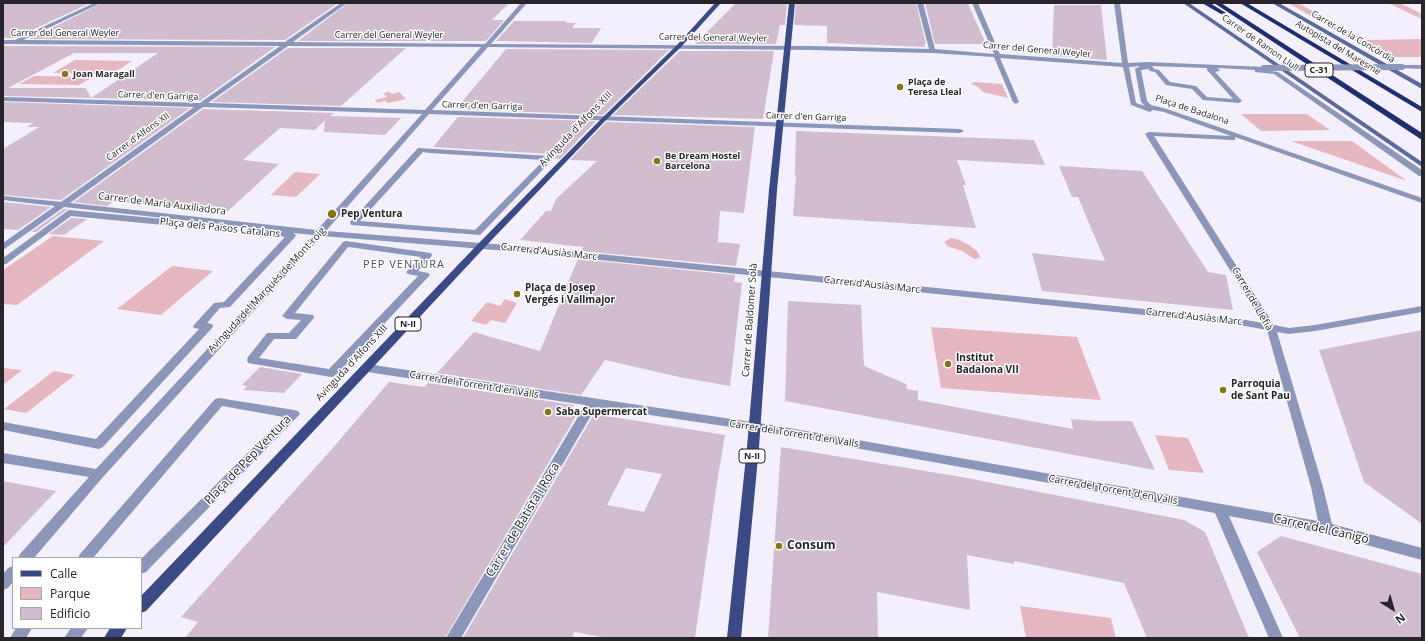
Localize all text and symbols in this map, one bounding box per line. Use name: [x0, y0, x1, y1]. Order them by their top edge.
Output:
street label: Carrer de la Concòrdia: [1309, 9, 1397, 65]
street label: Carrer de Ramon Llull: [1220, 12, 1300, 74]
street label: Autopista del Maresme: [1294, 18, 1382, 78]
street label: Carrer del General Weyler: [11, 28, 119, 38]
street label: Carrer del General Weyler: [335, 30, 443, 40]
street label: Carrer del General Weyler: [659, 32, 767, 44]
street label: Carrer del General Weyler: [982, 40, 1092, 60]
road number: C-31: [1305, 63, 1333, 77]
marker: Joan Maragall: [60, 69, 70, 79]
place label: Joan Maragall: [73, 69, 135, 79]
place label: Plaça de Teresa Lleal: [908, 77, 962, 98]
marker: Plaça de Teresa Lleal: [895, 82, 905, 92]
street label: Carrer d'en Garriga: [118, 89, 198, 103]
street label: Avinguda d'Alfons XIII: [537, 89, 615, 169]
street label: Plaça de Badalona: [1154, 93, 1230, 127]
street label: Carrer d'en Garriga: [442, 99, 522, 113]
street label: Carrer d'Alfons XII: [104, 110, 172, 164]
street label: Carrer d'en Garriga: [766, 110, 846, 124]
place label: Be Dream Hostel Barcelona: [665, 151, 740, 172]
marker: Be Dream Hostel Barcelona: [652, 156, 662, 166]
street label: Carrer de Maria Auxiliadora: [97, 190, 227, 218]
marker: Pep Ventura: [326, 208, 338, 220]
place label: Pep Ventura: [341, 208, 403, 220]
street label: Plaça dels Països Catalans: [159, 216, 281, 240]
street label: Avinguda del Marquès de Mont-roig: [206, 225, 328, 355]
street label: Carrer d'Ausiàs Marc: [500, 241, 598, 263]
district label: PEP VENTURA: [363, 258, 445, 272]
street label: Carrer de Baldomer Solà: [740, 262, 760, 378]
street label: Carrer de Llefià: [1229, 265, 1275, 333]
street label: Carrer d'Ausiàs Marc: [823, 274, 921, 296]
place label: Plaça de Josep Vergés i Vallmajor: [525, 282, 615, 306]
marker: Plaça de Josep Vergés i Vallmajor: [512, 289, 522, 299]
street label: Carrer d'Ausiàs Marc: [1145, 306, 1243, 328]
road number: N-II: [395, 317, 421, 331]
street label: Avinguda d'Alfons XIII: [314, 322, 390, 404]
place label: Institut Badalona VII: [956, 352, 1019, 376]
marker: Institut Badalona VII: [943, 359, 953, 369]
street label: Carrer del Torrent d'en Valls: [408, 369, 540, 401]
place label: Parroquia de Sant Pau: [1231, 378, 1290, 402]
marker: Parroquia de Sant Pau: [1218, 385, 1228, 395]
place label: Saba Supermercat: [556, 406, 647, 418]
marker: Saba Supermercat: [543, 407, 553, 417]
street label: Plaça de Pep Ventura: [202, 412, 294, 508]
street label: Carrer del Torrent d'en Valls: [728, 418, 860, 450]
road number: N-II: [739, 449, 765, 463]
street label: Carrer de Batista i Roca: [483, 460, 563, 580]
street label: Carrer del Torrent d'en Valls: [1048, 473, 1178, 507]
street label: Carrer del Canigó: [1272, 511, 1370, 547]
place label: Consum: [787, 539, 836, 553]
marker: Consum: [774, 541, 784, 551]
legend: [12, 557, 142, 629]
text: Calle: [50, 565, 77, 582]
text: Parque: [50, 585, 90, 602]
north arrow: [1373, 589, 1413, 629]
text: Edificio: [50, 605, 90, 622]
text: N: [1392, 610, 1409, 628]

